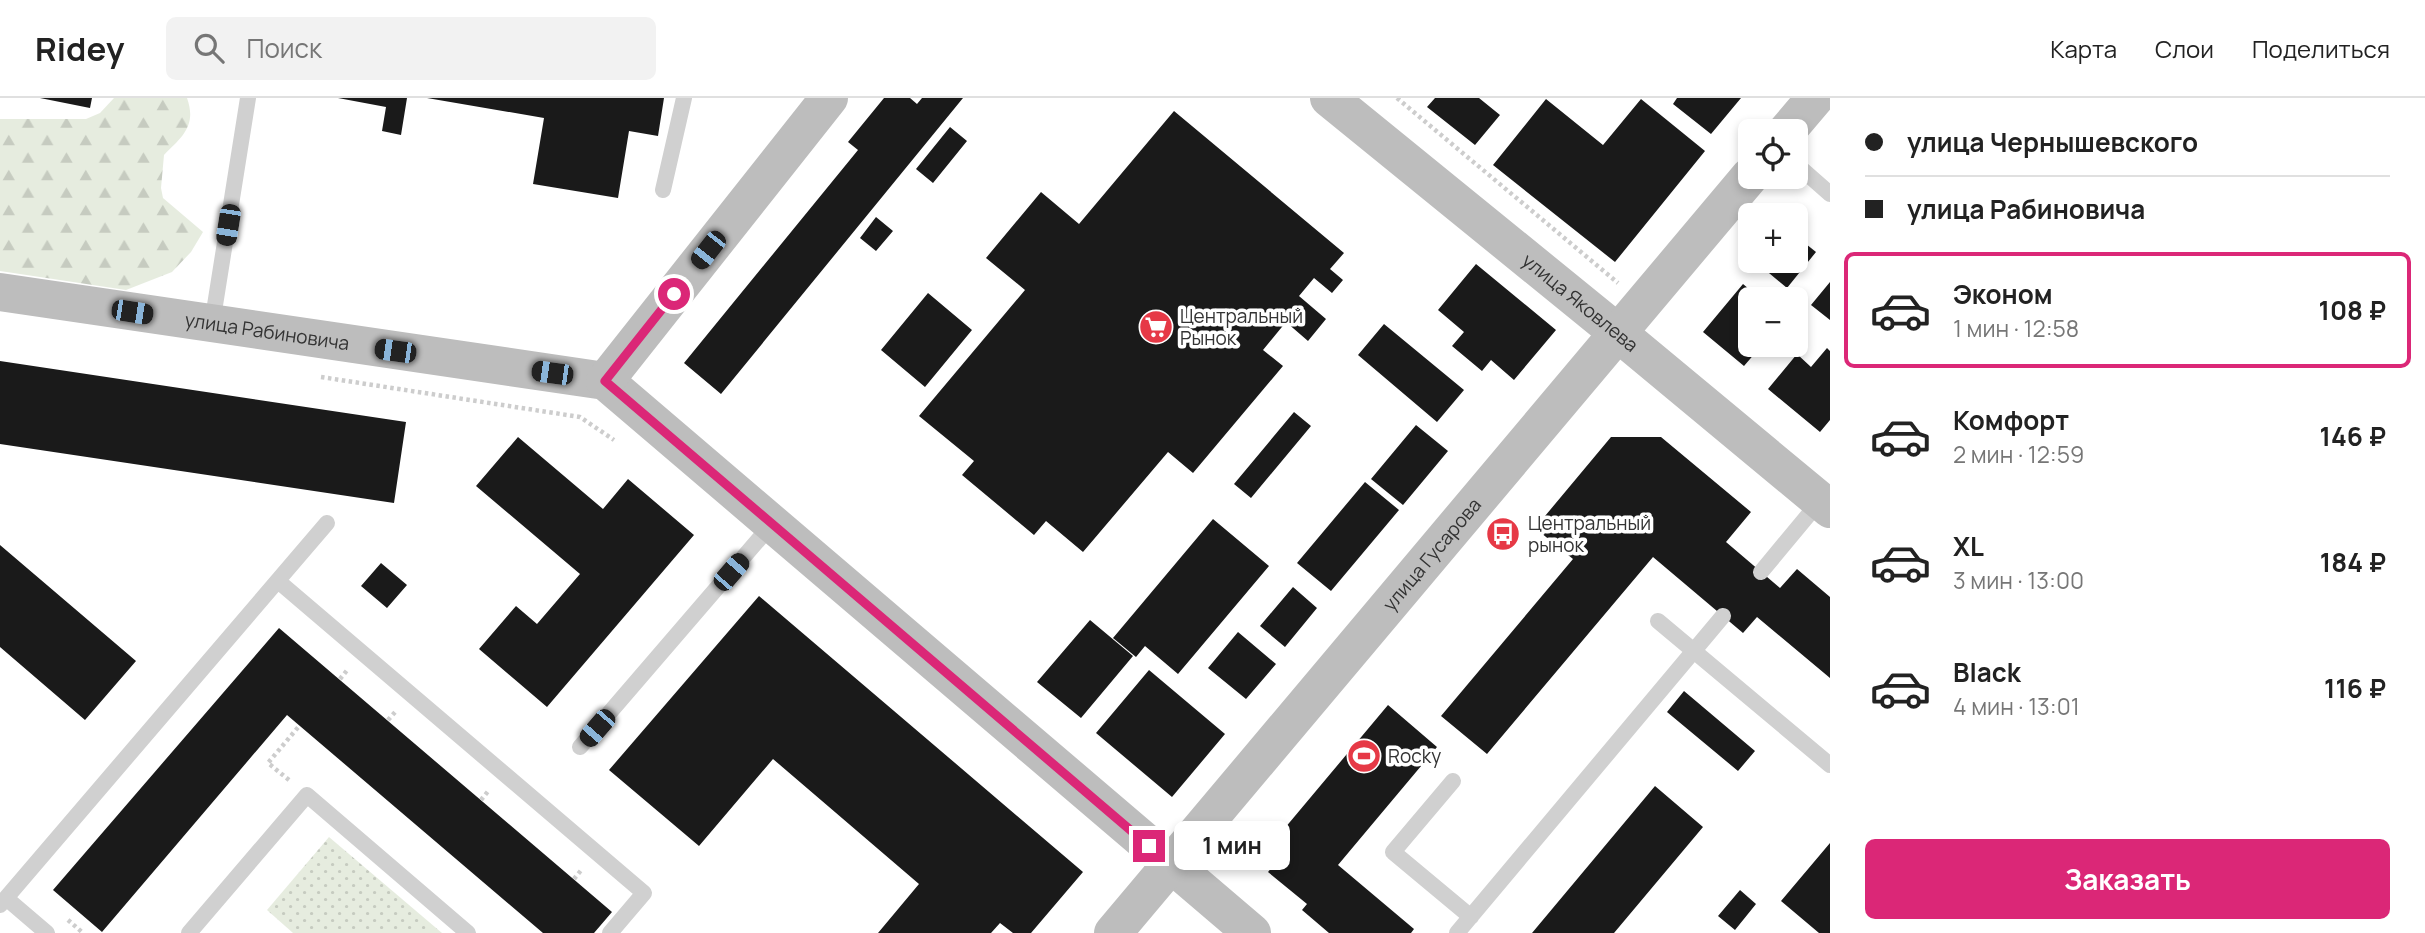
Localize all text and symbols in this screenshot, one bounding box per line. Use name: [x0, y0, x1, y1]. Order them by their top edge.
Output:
search box: [166, 17, 656, 80]
text: Ridey: [35, 26, 124, 71]
icon: search: [190, 29, 228, 67]
text: Поиск: [246, 30, 322, 66]
text: Карта: [2050, 32, 2117, 65]
text: Слои: [2155, 32, 2214, 65]
text: Поделиться: [2252, 32, 2390, 65]
map controls: [1738, 119, 1808, 357]
button: locate: [1738, 119, 1808, 189]
text: улица Чернышевского: [1907, 124, 2198, 160]
text: улица Рабиновича: [1907, 191, 2145, 227]
car: [215, 203, 242, 247]
button: +: [1738, 203, 1808, 273]
car: [687, 227, 730, 273]
street label: улица Яковлева: [1517, 247, 1644, 358]
text: Эконом: [1953, 276, 2053, 312]
route start: [658, 278, 690, 310]
icon: car: [1869, 279, 1932, 342]
button: −: [1738, 287, 1808, 357]
text: 108 ₽: [2319, 292, 2386, 328]
car: [110, 298, 155, 326]
place label: Центральный Рынок: [1180, 303, 1303, 351]
street label: улица Рабиновича: [183, 306, 351, 356]
supermarket icon: Центральный Рынок: [1137, 308, 1175, 346]
text: 1 мин · 12:58: [1953, 312, 2079, 344]
car: [373, 338, 418, 364]
car: [530, 360, 575, 386]
text: Комфорт: [1953, 402, 2069, 438]
icon: car: [1869, 405, 1932, 468]
text: 146 ₽: [2320, 418, 2386, 454]
text: 2 мин · 12:59: [1953, 438, 2084, 470]
street label: улица Гусарова: [1377, 492, 1487, 616]
place label: Центральный рынок: [1528, 510, 1651, 558]
bus stop icon: Центральный рынок: [1484, 515, 1522, 553]
text: XL: [1953, 528, 1984, 564]
icon: car: [1869, 531, 1932, 594]
text: 184 ₽: [2320, 544, 2386, 580]
car: [710, 549, 753, 595]
text: 3 мин · 13:00: [1953, 564, 2084, 596]
text: Black: [1953, 654, 2021, 690]
icon: car: [1869, 657, 1932, 720]
text: 116 ₽: [2324, 670, 2386, 706]
text: 4 мин · 13:01: [1953, 690, 2080, 722]
car: [576, 705, 619, 751]
sports icon: Rocky: [1345, 737, 1383, 775]
place label: Rocky: [1388, 743, 1441, 769]
callout: 1 мин: [1174, 822, 1289, 870]
text: 1 мин: [1202, 829, 1262, 861]
route end: [1133, 830, 1165, 862]
button: Заказать: [1865, 839, 2390, 919]

